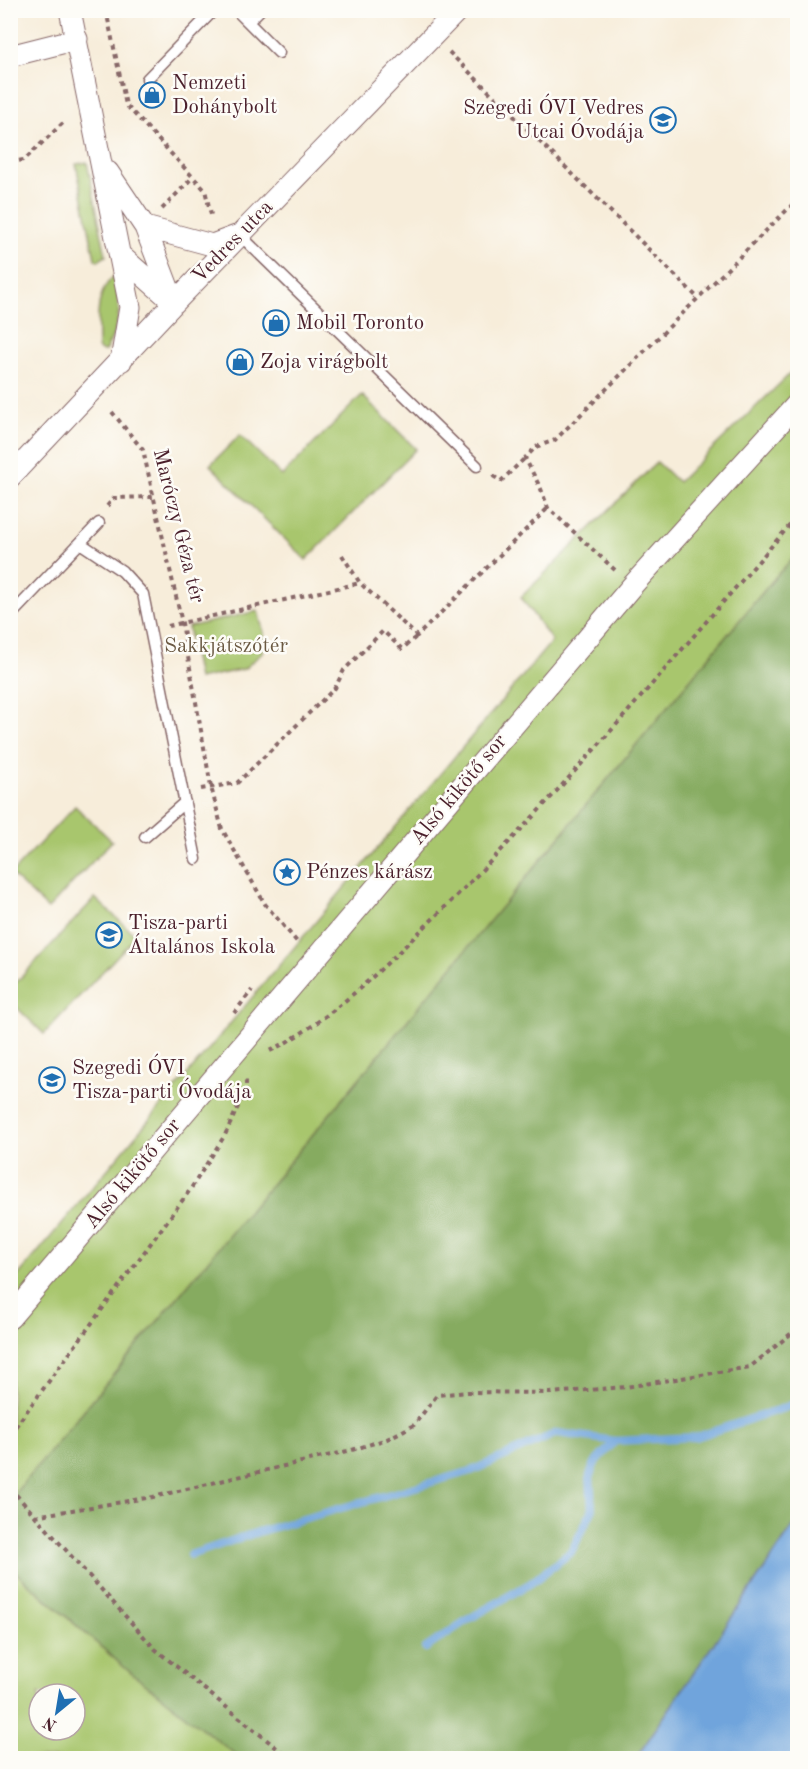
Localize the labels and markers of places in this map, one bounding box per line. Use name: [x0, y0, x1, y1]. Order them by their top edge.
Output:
place label: Nemzeti Dohánybolt: [172, 73, 277, 118]
shop icon: Nemzeti Dohánybolt: [137, 80, 167, 110]
place label: Szegedi ÓVI Vedres Utcai Óvodája: [463, 93, 644, 143]
school or university icon: Szegedi ÓVI Vedres Utcai Óvodája: [648, 105, 678, 135]
shop icon: Mobil Toronto: [261, 308, 291, 338]
place label: Mobil Toronto: [296, 313, 424, 334]
shop icon: Zoja virágbolt: [225, 347, 255, 377]
place label: Zoja virágbolt: [260, 352, 388, 373]
place icon: Pénzes kárász: [272, 857, 302, 887]
place label: Pénzes kárász: [306, 862, 433, 883]
place label: Tisza-parti Általános Iskola: [128, 913, 275, 958]
school or university icon: Tisza-parti Általános Iskola: [94, 920, 124, 950]
place label: Szegedi ÓVI Tisza-parti Óvodája: [72, 1053, 252, 1103]
school or university icon: Szegedi ÓVI Tisza-parti Óvodája: [37, 1065, 67, 1095]

